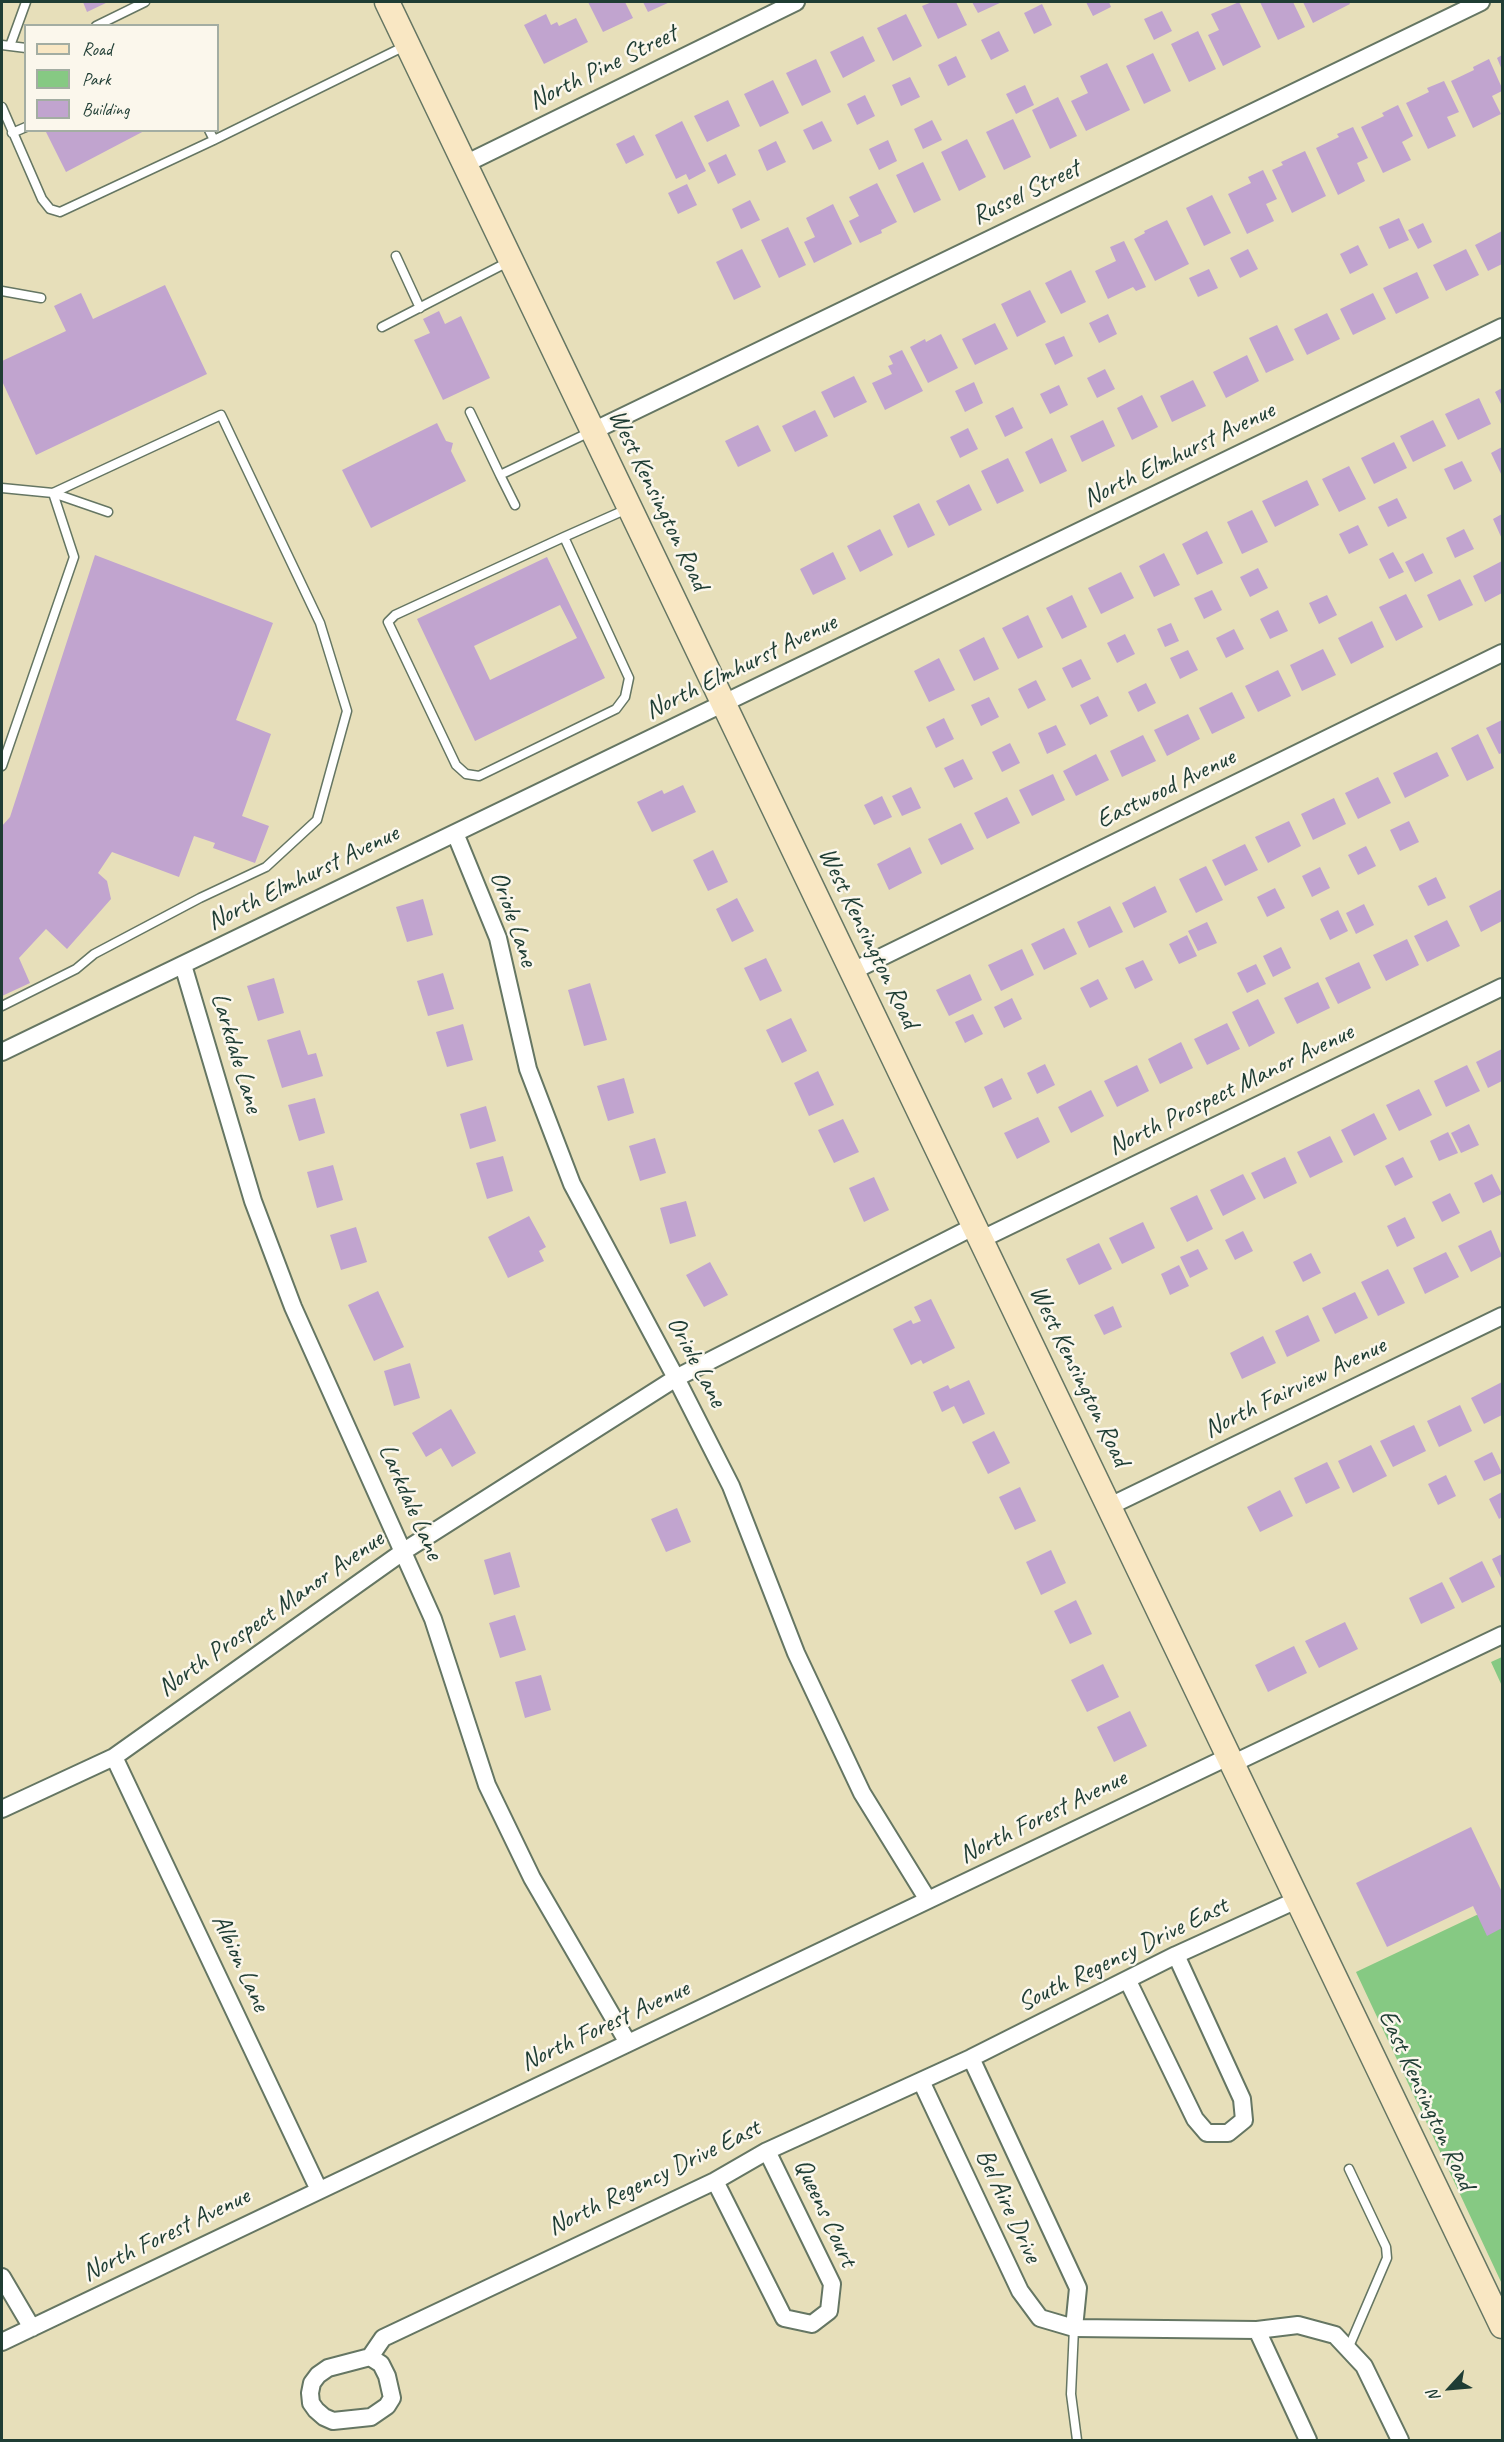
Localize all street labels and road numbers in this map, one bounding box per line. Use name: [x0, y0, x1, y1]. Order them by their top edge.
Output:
street label: North Pine Street: [524, 19, 682, 117]
street label: Russel Street: [967, 153, 1085, 233]
street label: North Elmhurst Avenue: [1078, 395, 1280, 515]
street label: West Kensington Road: [601, 405, 715, 595]
street label: North Elmhurst Avenue: [640, 607, 842, 727]
street label: Eastwood Avenue: [1091, 742, 1241, 836]
street label: North Elmhurst Avenue: [202, 818, 404, 938]
street label: West Kensington Road: [811, 843, 925, 1033]
street label: Oriole Lane: [482, 868, 544, 970]
street label: Larkdale Lane: [203, 989, 269, 1117]
street label: North Prospect Manor Avenue: [1103, 1017, 1359, 1163]
street label: West Kensington Road: [1022, 1281, 1136, 1471]
street label: Oriole Lane: [659, 1311, 733, 1413]
street label: North Fairview Avenue: [1199, 1330, 1391, 1446]
street label: Larkdale Lane: [371, 1439, 449, 1565]
street label: North Prospect Manor Avenue: [152, 1524, 390, 1704]
street label: North Forest Avenue: [954, 1763, 1132, 1871]
street label: South Regency Drive East: [1013, 1891, 1233, 2019]
street label: Albion Lane: [204, 1910, 276, 2016]
street label: North Forest Avenue: [516, 1973, 694, 2079]
street label: East Kensington Road: [1371, 2005, 1481, 2195]
street label: North Regency Drive East: [543, 2113, 765, 2243]
street label: Bel Aire Drive: [968, 2144, 1048, 2268]
street label: Queens Court: [786, 2154, 864, 2272]
street label: North Forest Avenue: [77, 2181, 255, 2289]

